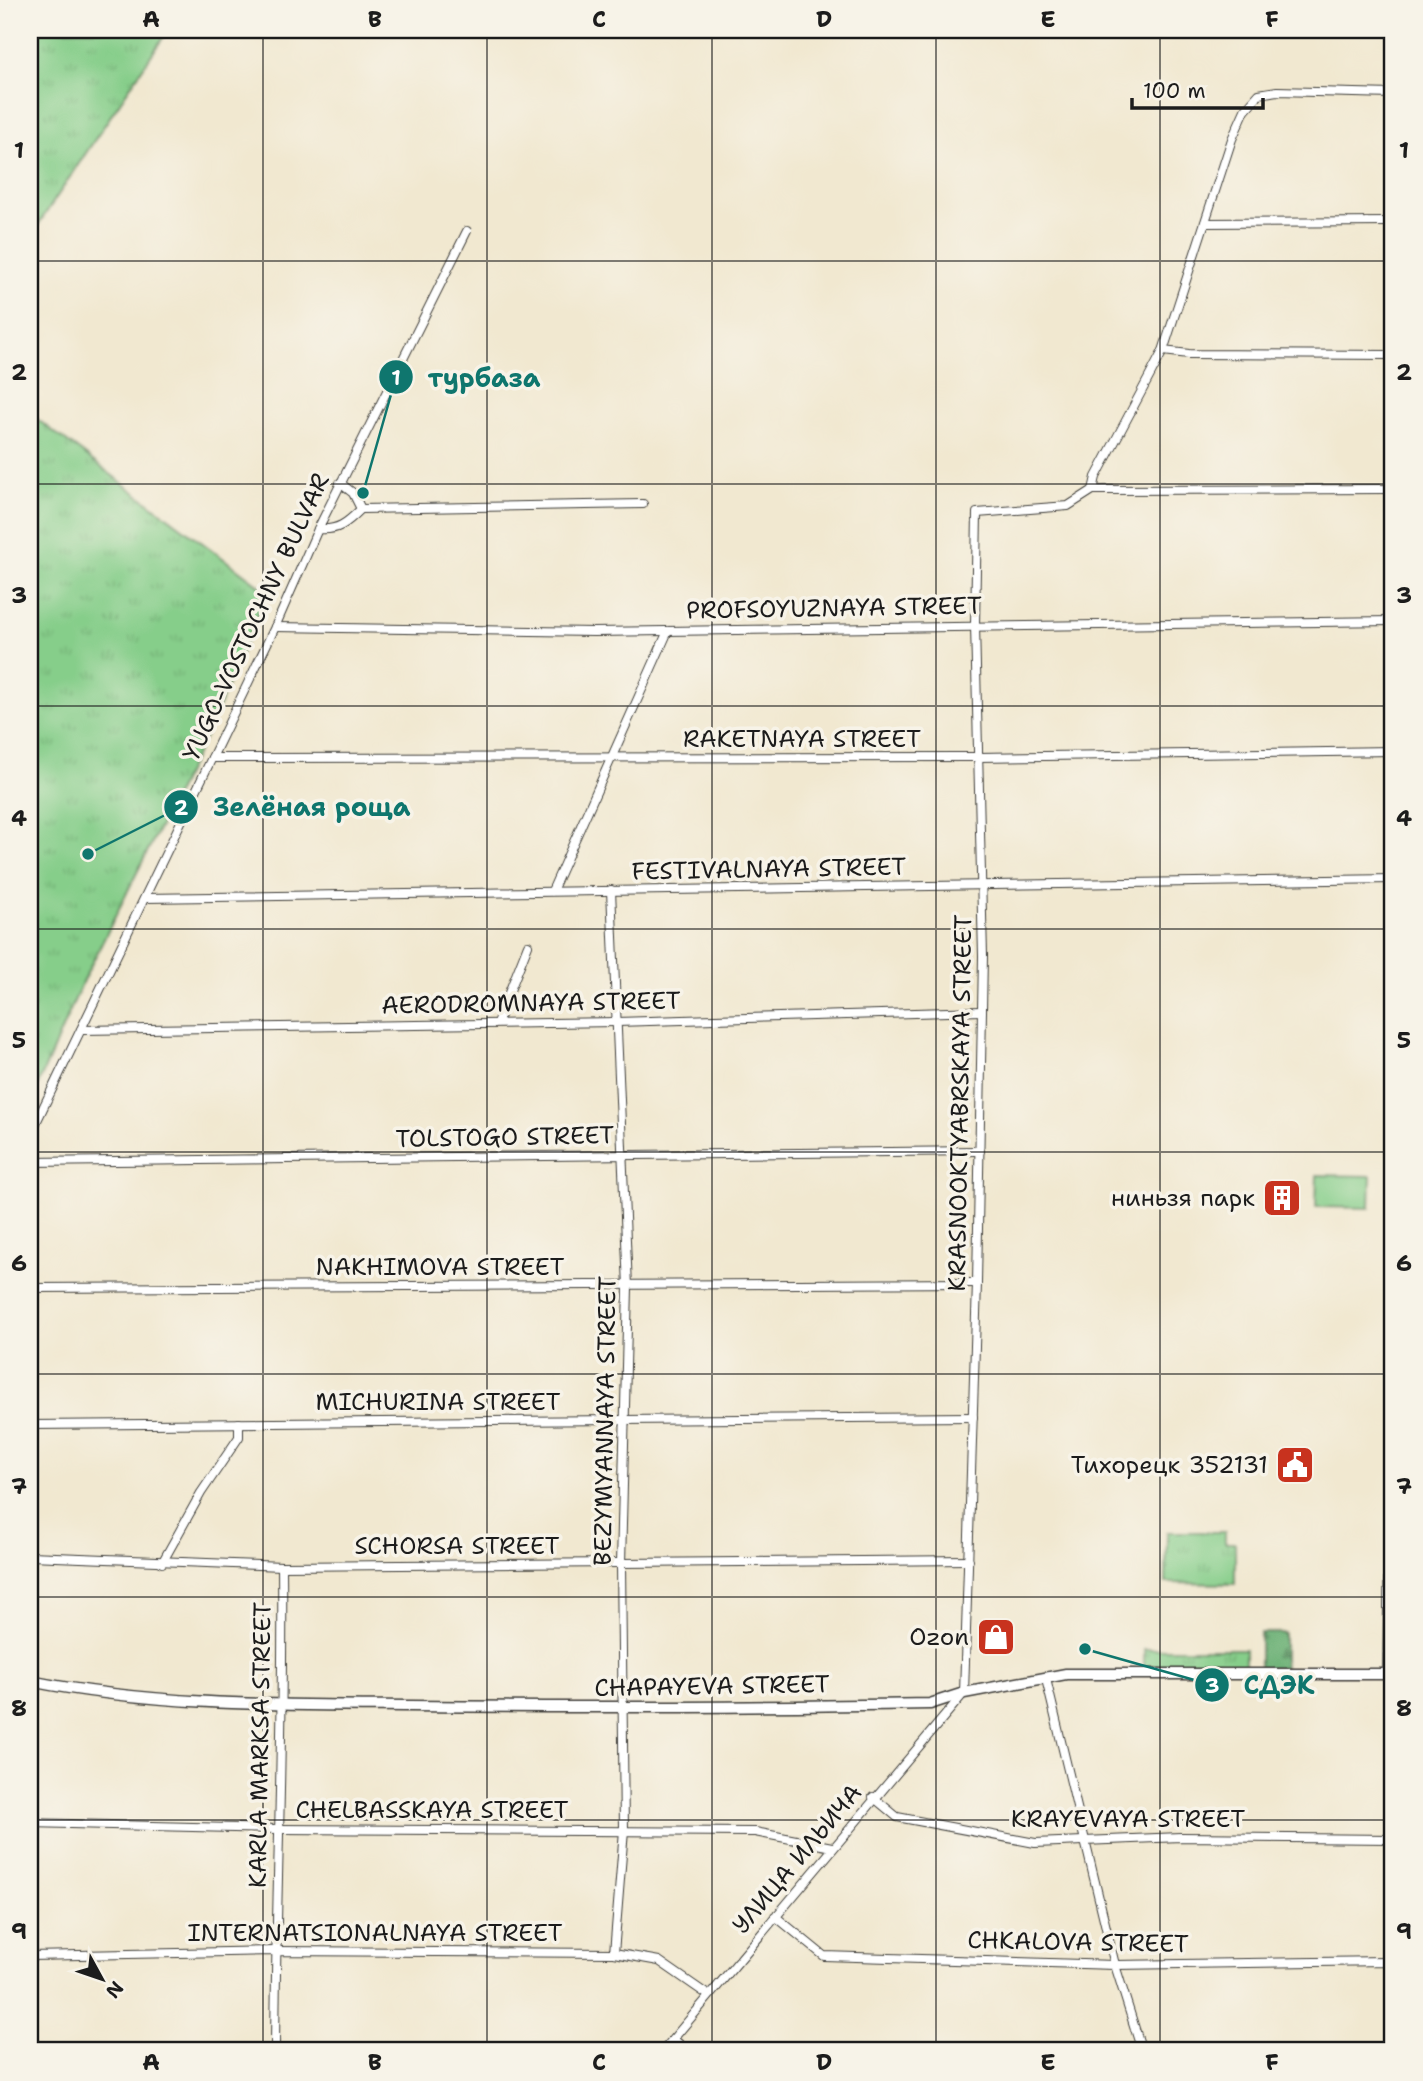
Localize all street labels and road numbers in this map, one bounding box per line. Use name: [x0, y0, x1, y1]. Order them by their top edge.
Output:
street label: YUGO-VOSTOCHNY BULVAR: [175, 468, 337, 766]
street label: PROFSOYUZNAYA STREET: [686, 589, 982, 627]
street label: RAKETNAYA STREET: [683, 723, 921, 755]
street label: FESTIVALNAYA STREET: [631, 851, 907, 887]
street label: KRASNOOKTYABRSKAYA STREET: [941, 914, 979, 1292]
street label: AERODROMNAYA STREET: [381, 984, 681, 1022]
street label: TOLSTOGO STREET: [395, 1119, 615, 1155]
street label: NAKHIMOVA STREET: [316, 1251, 565, 1283]
street label: BEZYMYANNAYA STREET: [586, 1276, 624, 1566]
street label: MICHURINA STREET: [315, 1386, 561, 1418]
street label: SCHORSA STREET: [354, 1530, 560, 1562]
street label: KARLA MARKSA STREET: [242, 1601, 278, 1888]
street label: CHAPAYEVA STREET: [594, 1668, 830, 1704]
street label: УЛИЦА ИЛЬИЧА: [725, 1778, 869, 1940]
street label: CHELBASSKAYA STREET: [295, 1794, 569, 1826]
street label: KRAYEVAYA STREET: [1011, 1803, 1245, 1835]
street label: INTERNATSIONALNAYA STREET: [187, 1917, 563, 1949]
street label: CHKALOVA STREET: [967, 1924, 1189, 1960]

